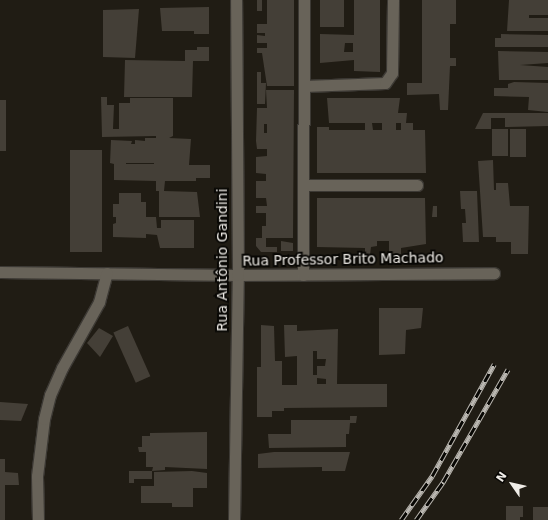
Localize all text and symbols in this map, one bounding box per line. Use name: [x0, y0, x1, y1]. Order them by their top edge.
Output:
street label: Rua Antônio Gandini: [214, 188, 230, 332]
street label: Rua Professor Brito Machado: [242, 249, 444, 269]
north arrow: [492, 464, 532, 504]
text: N: [494, 470, 510, 484]

